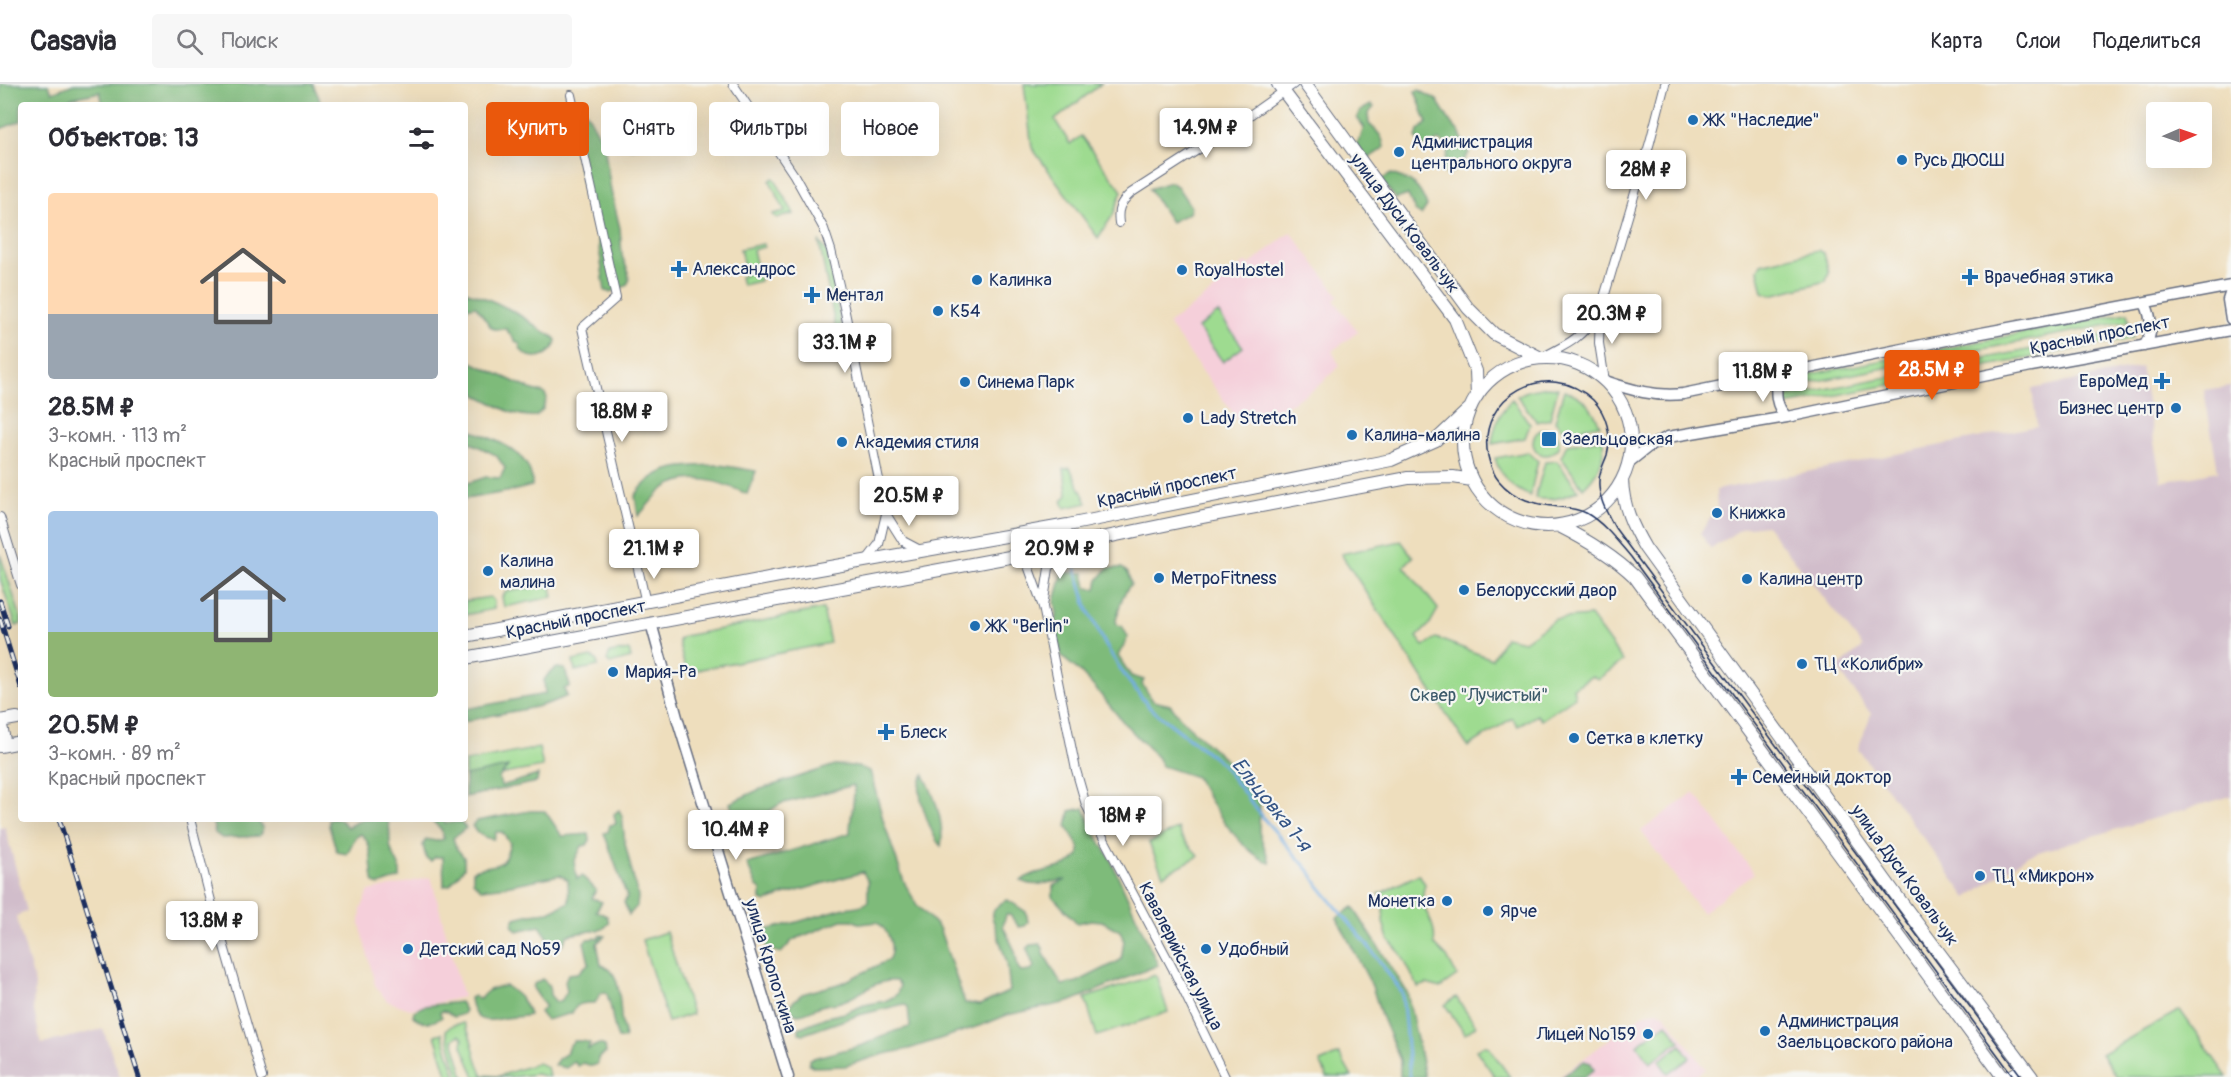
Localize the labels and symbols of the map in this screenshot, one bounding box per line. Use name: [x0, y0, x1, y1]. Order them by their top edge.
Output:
north arrow: [2146, 102, 2212, 168]
pin: 14.9M ₽: [1151, 108, 1261, 159]
place label: ЖК "Наследие": [1702, 109, 1820, 132]
marker: ЖК "Наследие": [1686, 113, 1700, 127]
place label: Администрация центрального округа: [1411, 131, 1572, 175]
marker: Администрация центрального округа: [1392, 145, 1406, 159]
street label: улица Дуси Ковальчук: [1344, 148, 1465, 298]
place label: Русь ДЮСШ: [1914, 149, 2004, 172]
pin: 28M ₽: [1604, 150, 1688, 201]
marker: Русь ДЮСШ: [1895, 153, 1909, 167]
place label: Александрос: [692, 258, 796, 281]
place label: RoyalHostel: [1194, 259, 1284, 282]
marker: Александрос: [670, 260, 688, 278]
marker: RoyalHostel: [1175, 263, 1189, 277]
place label: Врачебная этика: [1984, 266, 2113, 289]
marker: Врачебная этика: [1961, 268, 1979, 286]
place label: Калинка: [989, 269, 1052, 292]
marker: Калинка: [970, 273, 984, 287]
place label: Ментал: [826, 284, 884, 307]
marker: Ментал: [803, 286, 821, 304]
pin: 20.3M ₽: [1557, 294, 1667, 345]
place label: К54: [950, 300, 981, 323]
marker: К54: [931, 304, 945, 318]
street label: Красный проспект: [2028, 311, 2172, 360]
pin: 33.1M ₽: [790, 323, 900, 374]
pin: 28.5M ₽: [1877, 350, 1987, 401]
pin: 11.8M ₽: [1708, 352, 1818, 403]
place label: ЕвроМед: [2079, 370, 2148, 393]
place label: Синема Парк: [977, 371, 1075, 394]
marker: ЕвроМед: [2153, 372, 2171, 390]
marker: Синема Парк: [958, 375, 972, 389]
pin: 18.8M ₽: [567, 392, 677, 443]
place label: Бизнес центр: [2059, 397, 2164, 420]
marker: Бизнес центр: [2169, 401, 2183, 415]
place label: Lady Stretch: [1200, 407, 1296, 430]
marker: Lady Stretch: [1181, 411, 1195, 425]
place label: Калина-малина: [1364, 424, 1480, 447]
marker: Калина-малина: [1345, 428, 1359, 442]
place label: Заельцовская: [1562, 428, 1673, 451]
marker: Заельцовская: [1540, 430, 1558, 448]
place label: Академия стиля: [854, 431, 979, 454]
marker: Академия стиля: [835, 435, 849, 449]
street label: Красный проспект: [1095, 461, 1239, 514]
pin: 20.5M ₽: [854, 476, 964, 527]
place label: Книжка: [1729, 502, 1786, 525]
marker: Книжка: [1710, 506, 1724, 520]
pin: 21.1M ₽: [599, 529, 709, 580]
pin: 20.9M ₽: [1005, 529, 1115, 580]
place label: Калина малина: [500, 550, 555, 594]
marker: Калина малина: [481, 564, 495, 578]
place label: МетроFitness: [1171, 567, 1276, 590]
place label: Калина центр: [1759, 568, 1863, 591]
marker: МетроFitness: [1152, 571, 1166, 585]
marker: Калина центр: [1740, 572, 1754, 586]
place label: Белорусский двор: [1476, 579, 1617, 602]
marker: Белорусский двор: [1457, 583, 1471, 597]
street label: Красный проспект: [504, 595, 648, 644]
place label: ЖК "Berlin": [984, 615, 1070, 638]
marker: ЖК "Berlin": [968, 619, 982, 633]
place label: ТЦ «Колибри»: [1814, 653, 1923, 676]
marker: ТЦ «Колибри»: [1795, 657, 1809, 671]
place label: Мария-Ра: [625, 661, 696, 684]
marker: Мария-Ра: [606, 665, 620, 679]
park label: Сквер "Лучистый": [1410, 684, 1548, 707]
place label: Блеск: [900, 721, 948, 744]
marker: Блеск: [877, 723, 895, 741]
place label: Сетка в клетку: [1586, 727, 1703, 750]
marker: Сетка в клетку: [1567, 731, 1581, 745]
water label: Ельцовка 1-я: [1226, 753, 1318, 858]
place label: Семейный доктор: [1752, 766, 1891, 789]
marker: Семейный доктор: [1730, 768, 1748, 786]
pin: 18M ₽: [1081, 796, 1165, 847]
street label: улица Дуси Ковальчук: [1845, 799, 1964, 951]
pin: 10.4M ₽: [681, 810, 791, 861]
place label: ТЦ «Микрон»: [1992, 865, 2094, 888]
marker: ТЦ «Микрон»: [1973, 869, 1987, 883]
street label: Кавалерийская улица: [1133, 878, 1228, 1034]
place label: Монетка: [1368, 890, 1435, 913]
marker: Монетка: [1440, 894, 1454, 908]
street label: улица Кропоткина: [739, 895, 802, 1036]
place label: Ярче: [1500, 900, 1537, 923]
pin: 13.8M ₽: [157, 901, 267, 952]
marker: Ярче: [1481, 904, 1495, 918]
place label: Детский сад №59: [419, 938, 561, 961]
place label: Удобный: [1218, 938, 1289, 961]
marker: Детский сад №59: [401, 942, 415, 956]
marker: Удобный: [1199, 942, 1213, 956]
place label: Администрация Заельцовского района: [1777, 1010, 1953, 1054]
place label: Лицей №159: [1536, 1023, 1636, 1046]
marker: Администрация Заельцовского района: [1758, 1024, 1772, 1038]
marker: Лицей №159: [1641, 1027, 1655, 1041]

